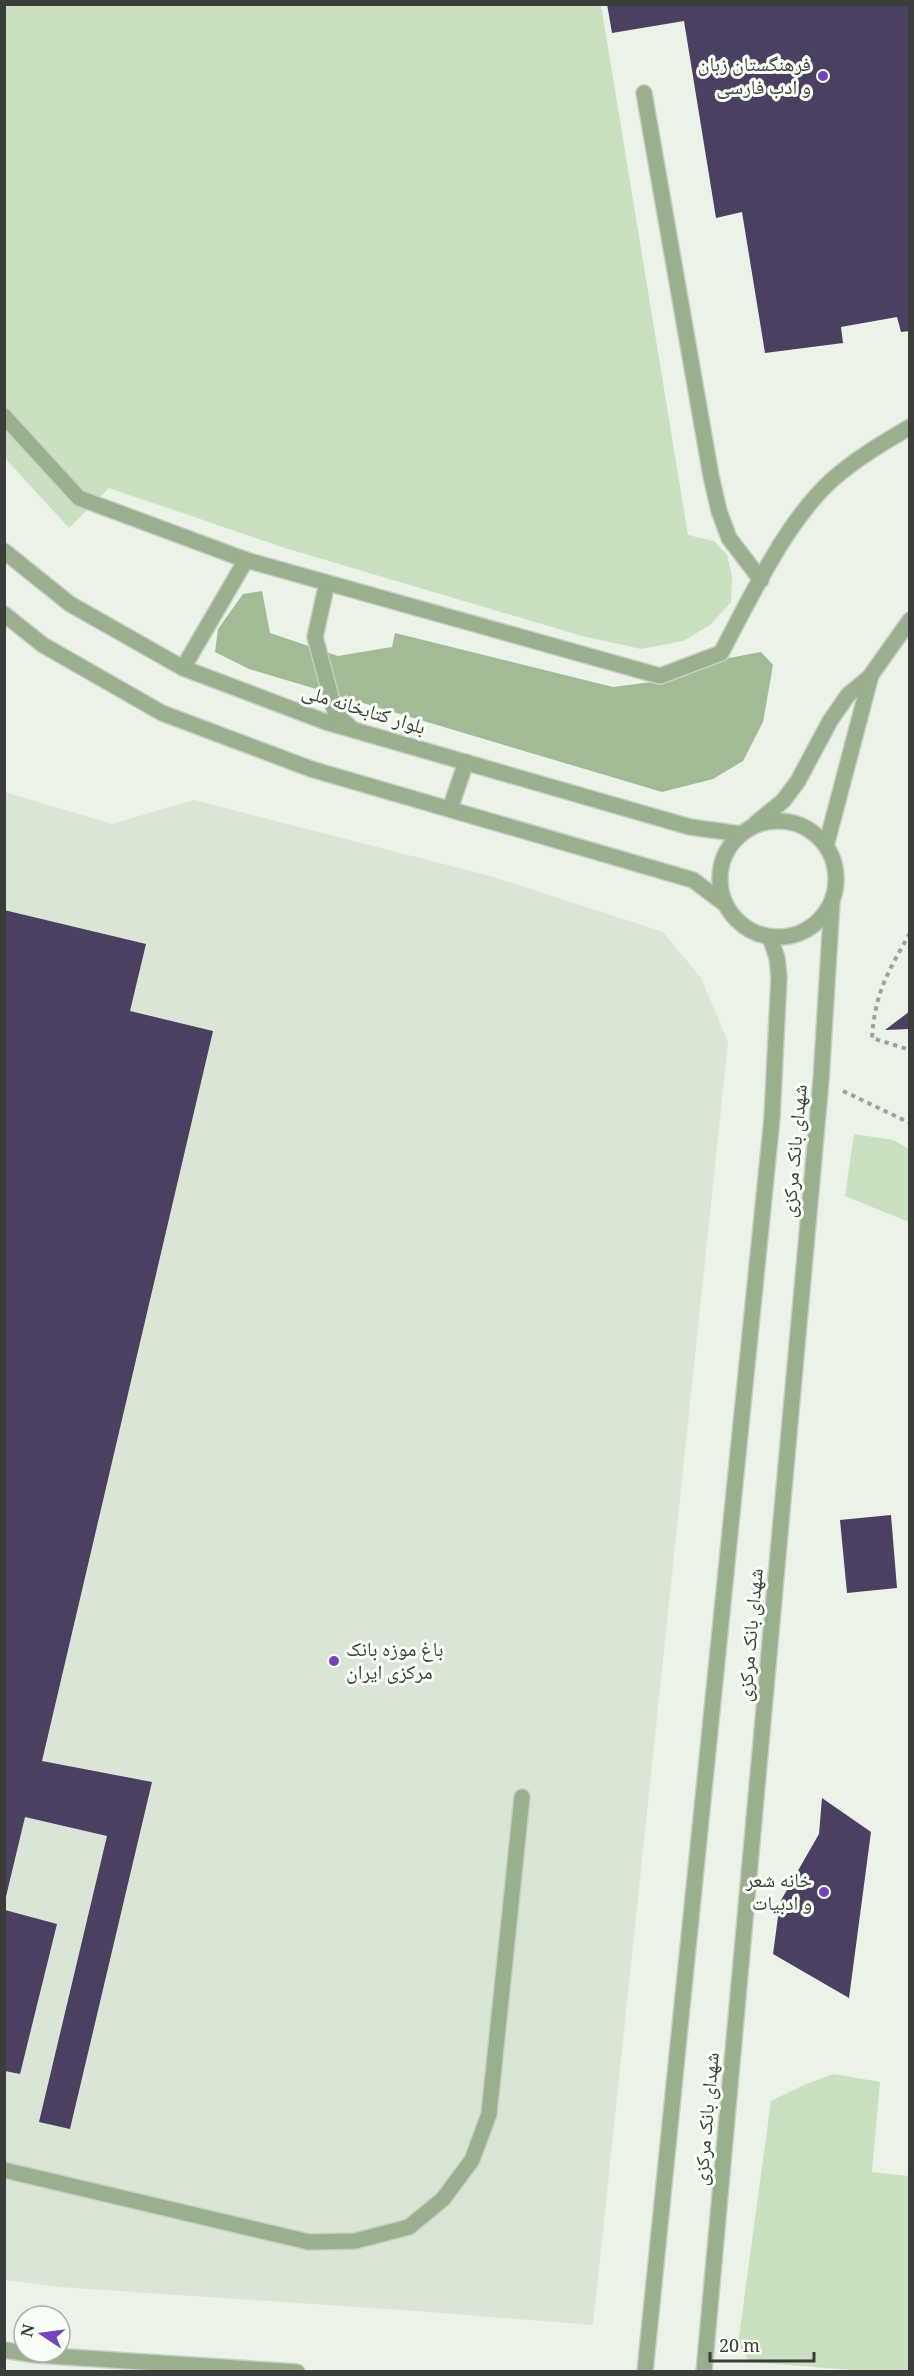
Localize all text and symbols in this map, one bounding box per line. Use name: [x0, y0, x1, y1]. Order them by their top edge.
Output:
place label: فرهنگستان زبان و ادب فارسی: [698, 50, 811, 107]
marker: فرهنگستان زبان و ادب فارسی: [816, 69, 830, 83]
street label: بلوار کتابخانه ملی: [297, 677, 429, 747]
street label: شهدای بانک مرکزی: [774, 1083, 820, 1219]
street label: شهدای بانک مرکزی: [730, 1567, 776, 1703]
place label: باغ موزه بانک مرکزی ایران: [346, 1635, 443, 1692]
marker: باغ موزه بانک مرکزی ایران: [327, 1654, 341, 1668]
place label: خانه شعر و ادبیات: [745, 1866, 812, 1923]
marker: خانه شعر و ادبیات: [817, 1885, 831, 1899]
street label: شهدای بانک مرکزی: [686, 2051, 732, 2187]
north arrow: [12, 2304, 72, 2364]
text: N: [15, 2322, 44, 2340]
scale bar: [710, 2325, 814, 2363]
text: 20 m: [719, 2333, 760, 2363]

